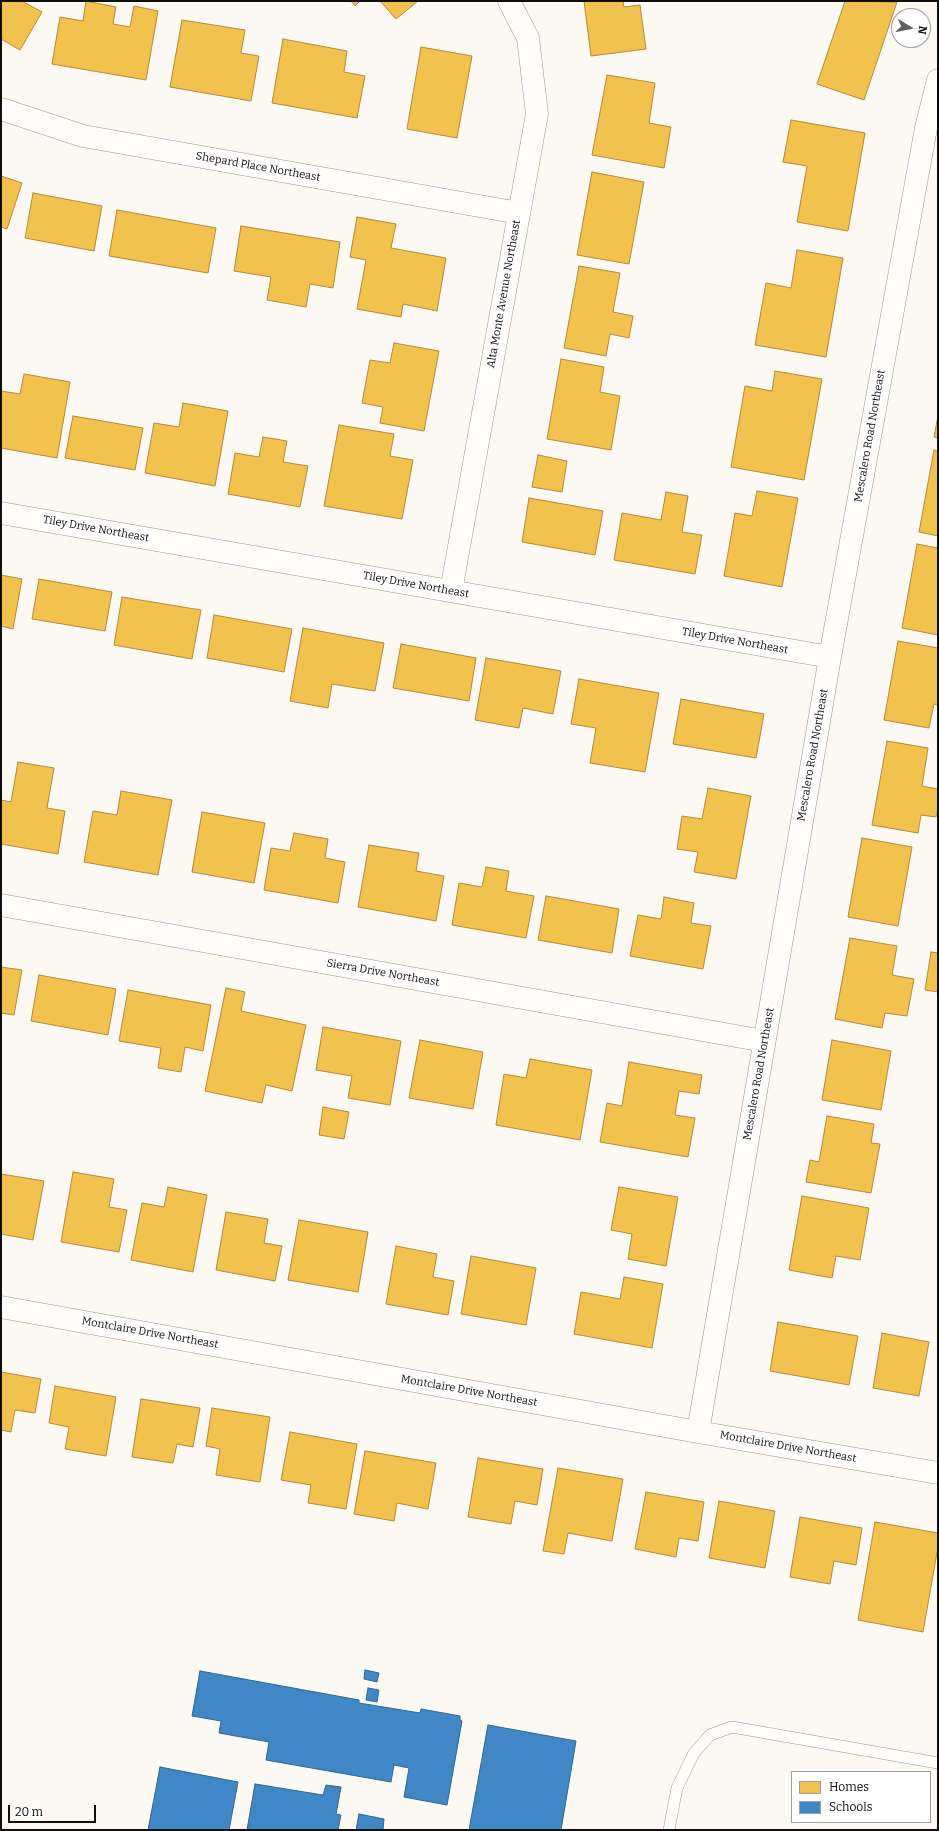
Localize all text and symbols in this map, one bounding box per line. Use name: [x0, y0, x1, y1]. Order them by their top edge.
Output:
north arrow: [891, 8, 931, 48]
text: N: [915, 25, 929, 35]
street label: Shepard Place Northeast: [195, 150, 321, 184]
street label: Alta Monte Avenue Northeast: [484, 219, 524, 369]
street label: Mescalero Road Northeast: [852, 369, 888, 503]
street label: Tiley Drive Northeast: [42, 513, 150, 545]
street label: Tiley Drive Northeast: [362, 569, 470, 601]
street label: Tiley Drive Northeast: [681, 625, 789, 657]
street label: Mescalero Road Northeast: [795, 688, 831, 822]
street label: Sierra Drive Northeast: [326, 957, 440, 989]
street label: Mescalero Road Northeast: [741, 1007, 777, 1141]
street label: Montclaire Drive Northeast: [81, 1314, 219, 1352]
street label: Montclaire Drive Northeast: [400, 1372, 538, 1410]
street label: Montclaire Drive Northeast: [719, 1428, 857, 1466]
legend: [791, 1771, 931, 1823]
text: Homes: [829, 1780, 869, 1794]
scale bar: [10, 1797, 98, 1823]
text: Schools: [829, 1800, 872, 1814]
text: 20 m: [15, 1805, 43, 1819]

